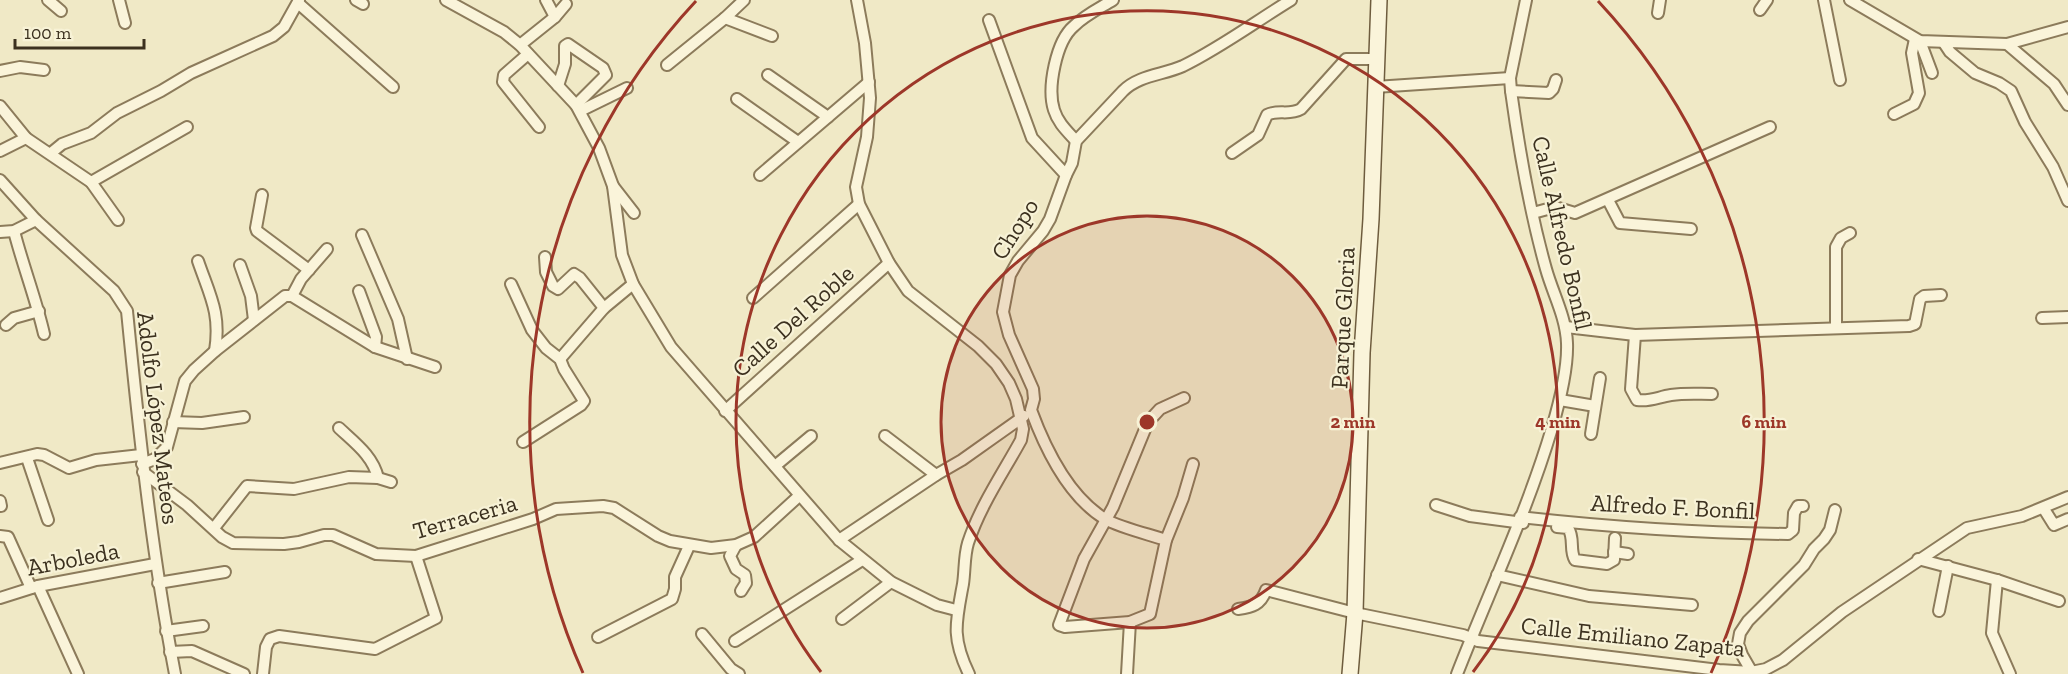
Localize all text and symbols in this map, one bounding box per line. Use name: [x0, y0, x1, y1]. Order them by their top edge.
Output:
scale bar: [15, 12, 144, 50]
text: 100 m: [24, 22, 72, 44]
street label: Calle Alfredo Bonfil: [1526, 133, 1599, 333]
street label: Chopo: [985, 193, 1045, 265]
street label: Parque Gloria: [1324, 246, 1361, 390]
street label: Calle Del Roble: [726, 258, 860, 383]
street label: Adolfo López Mateos: [131, 310, 186, 526]
text: 2 min: [1331, 411, 1376, 433]
text: 4 min: [1535, 411, 1581, 433]
text: 6 min: [1742, 411, 1787, 433]
centre of rings: [1137, 412, 1157, 432]
street label: Terraceria: [409, 488, 521, 545]
street label: Alfredo F. Bonfil: [1590, 488, 1756, 525]
street label: Arboleda: [24, 535, 122, 582]
street label: Calle Emiliano Zapata: [1520, 610, 1747, 663]

